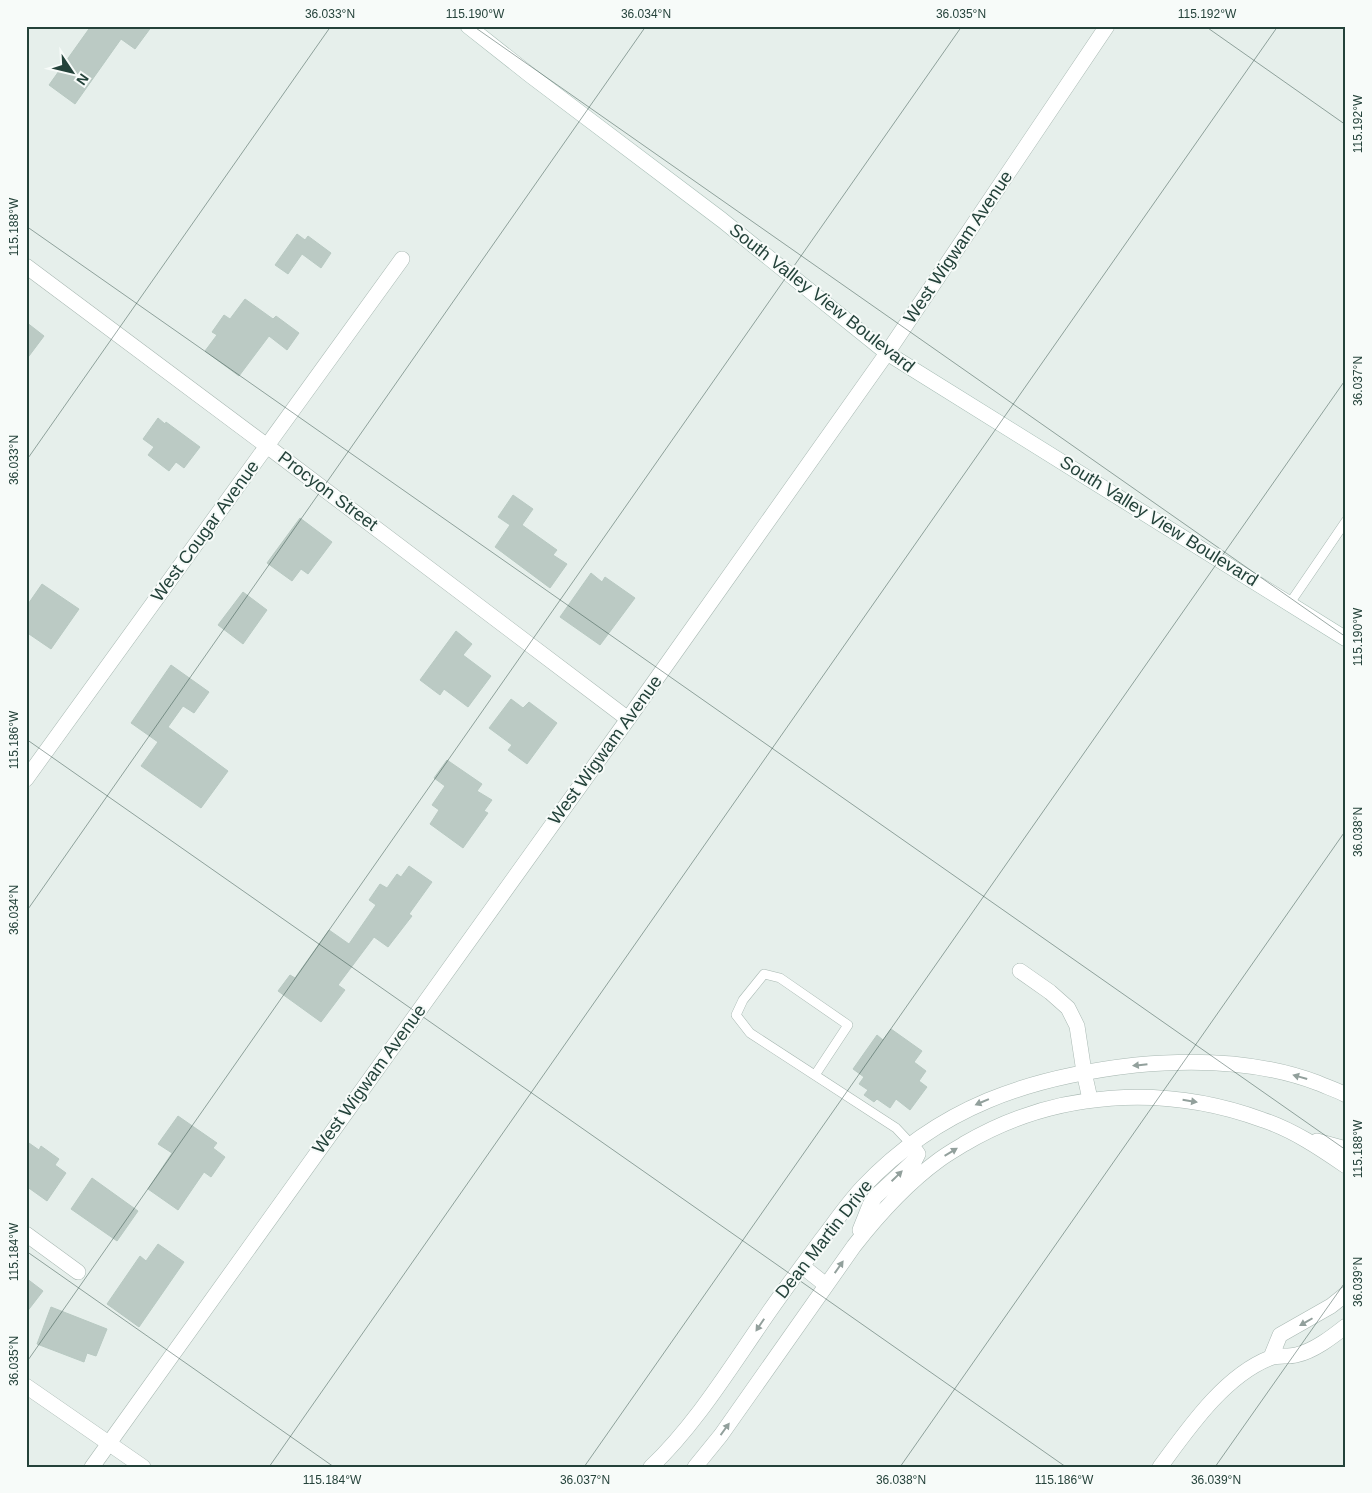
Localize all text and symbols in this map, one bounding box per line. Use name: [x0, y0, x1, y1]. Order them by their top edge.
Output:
text: 36.033°N: [305, 7, 355, 21]
text: 115.190°W: [446, 7, 505, 21]
text: 36.034°N: [621, 7, 671, 21]
text: 36.035°N: [936, 7, 986, 21]
text: 115.192°W: [1178, 7, 1237, 21]
north arrow: [48, 48, 98, 98]
text: N: [73, 71, 92, 88]
text: 115.192°W: [1351, 94, 1365, 153]
street label: West Wigwam Avenue: [900, 167, 1016, 327]
text: 115.188°W: [7, 197, 21, 256]
street label: South Valley View Boulevard: [725, 219, 919, 377]
text: 36.037°N: [1351, 356, 1365, 406]
text: 36.033°N: [7, 435, 21, 485]
street label: Procyon Street: [274, 447, 382, 535]
street label: South Valley View Boulevard: [1056, 452, 1262, 590]
street label: West Cougar Avenue: [147, 457, 263, 605]
text: 115.190°W: [1351, 607, 1365, 666]
street label: West Wigwam Avenue: [544, 672, 666, 828]
text: 115.186°W: [7, 710, 21, 769]
text: 36.038°N: [1351, 807, 1365, 857]
text: 36.034°N: [7, 885, 21, 935]
street label: West Wigwam Avenue: [308, 1001, 430, 1157]
one-way arrow: [1131, 1061, 1147, 1069]
one-way arrow: [1293, 1073, 1308, 1081]
one-way arrow: [1183, 1097, 1199, 1105]
one-way arrow: [975, 1099, 990, 1107]
text: 115.188°W: [1351, 1119, 1365, 1178]
one-way arrow: [945, 1147, 958, 1156]
one-way arrow: [891, 1170, 903, 1182]
street label: Dean Martin Drive: [771, 1176, 877, 1302]
text: 115.184°W: [7, 1222, 21, 1281]
text: 36.039°N: [1351, 1257, 1365, 1307]
one-way arrow: [834, 1260, 844, 1274]
one-way arrow: [1299, 1317, 1312, 1326]
one-way arrow: [755, 1318, 764, 1332]
text: 36.035°N: [7, 1336, 21, 1386]
one-way arrow: [720, 1422, 730, 1436]
text: 115.184°W: [303, 1473, 362, 1487]
text: 36.037°N: [560, 1473, 610, 1487]
text: 36.038°N: [876, 1473, 926, 1487]
text: 115.186°W: [1035, 1473, 1094, 1487]
text: 36.039°N: [1191, 1473, 1241, 1487]

